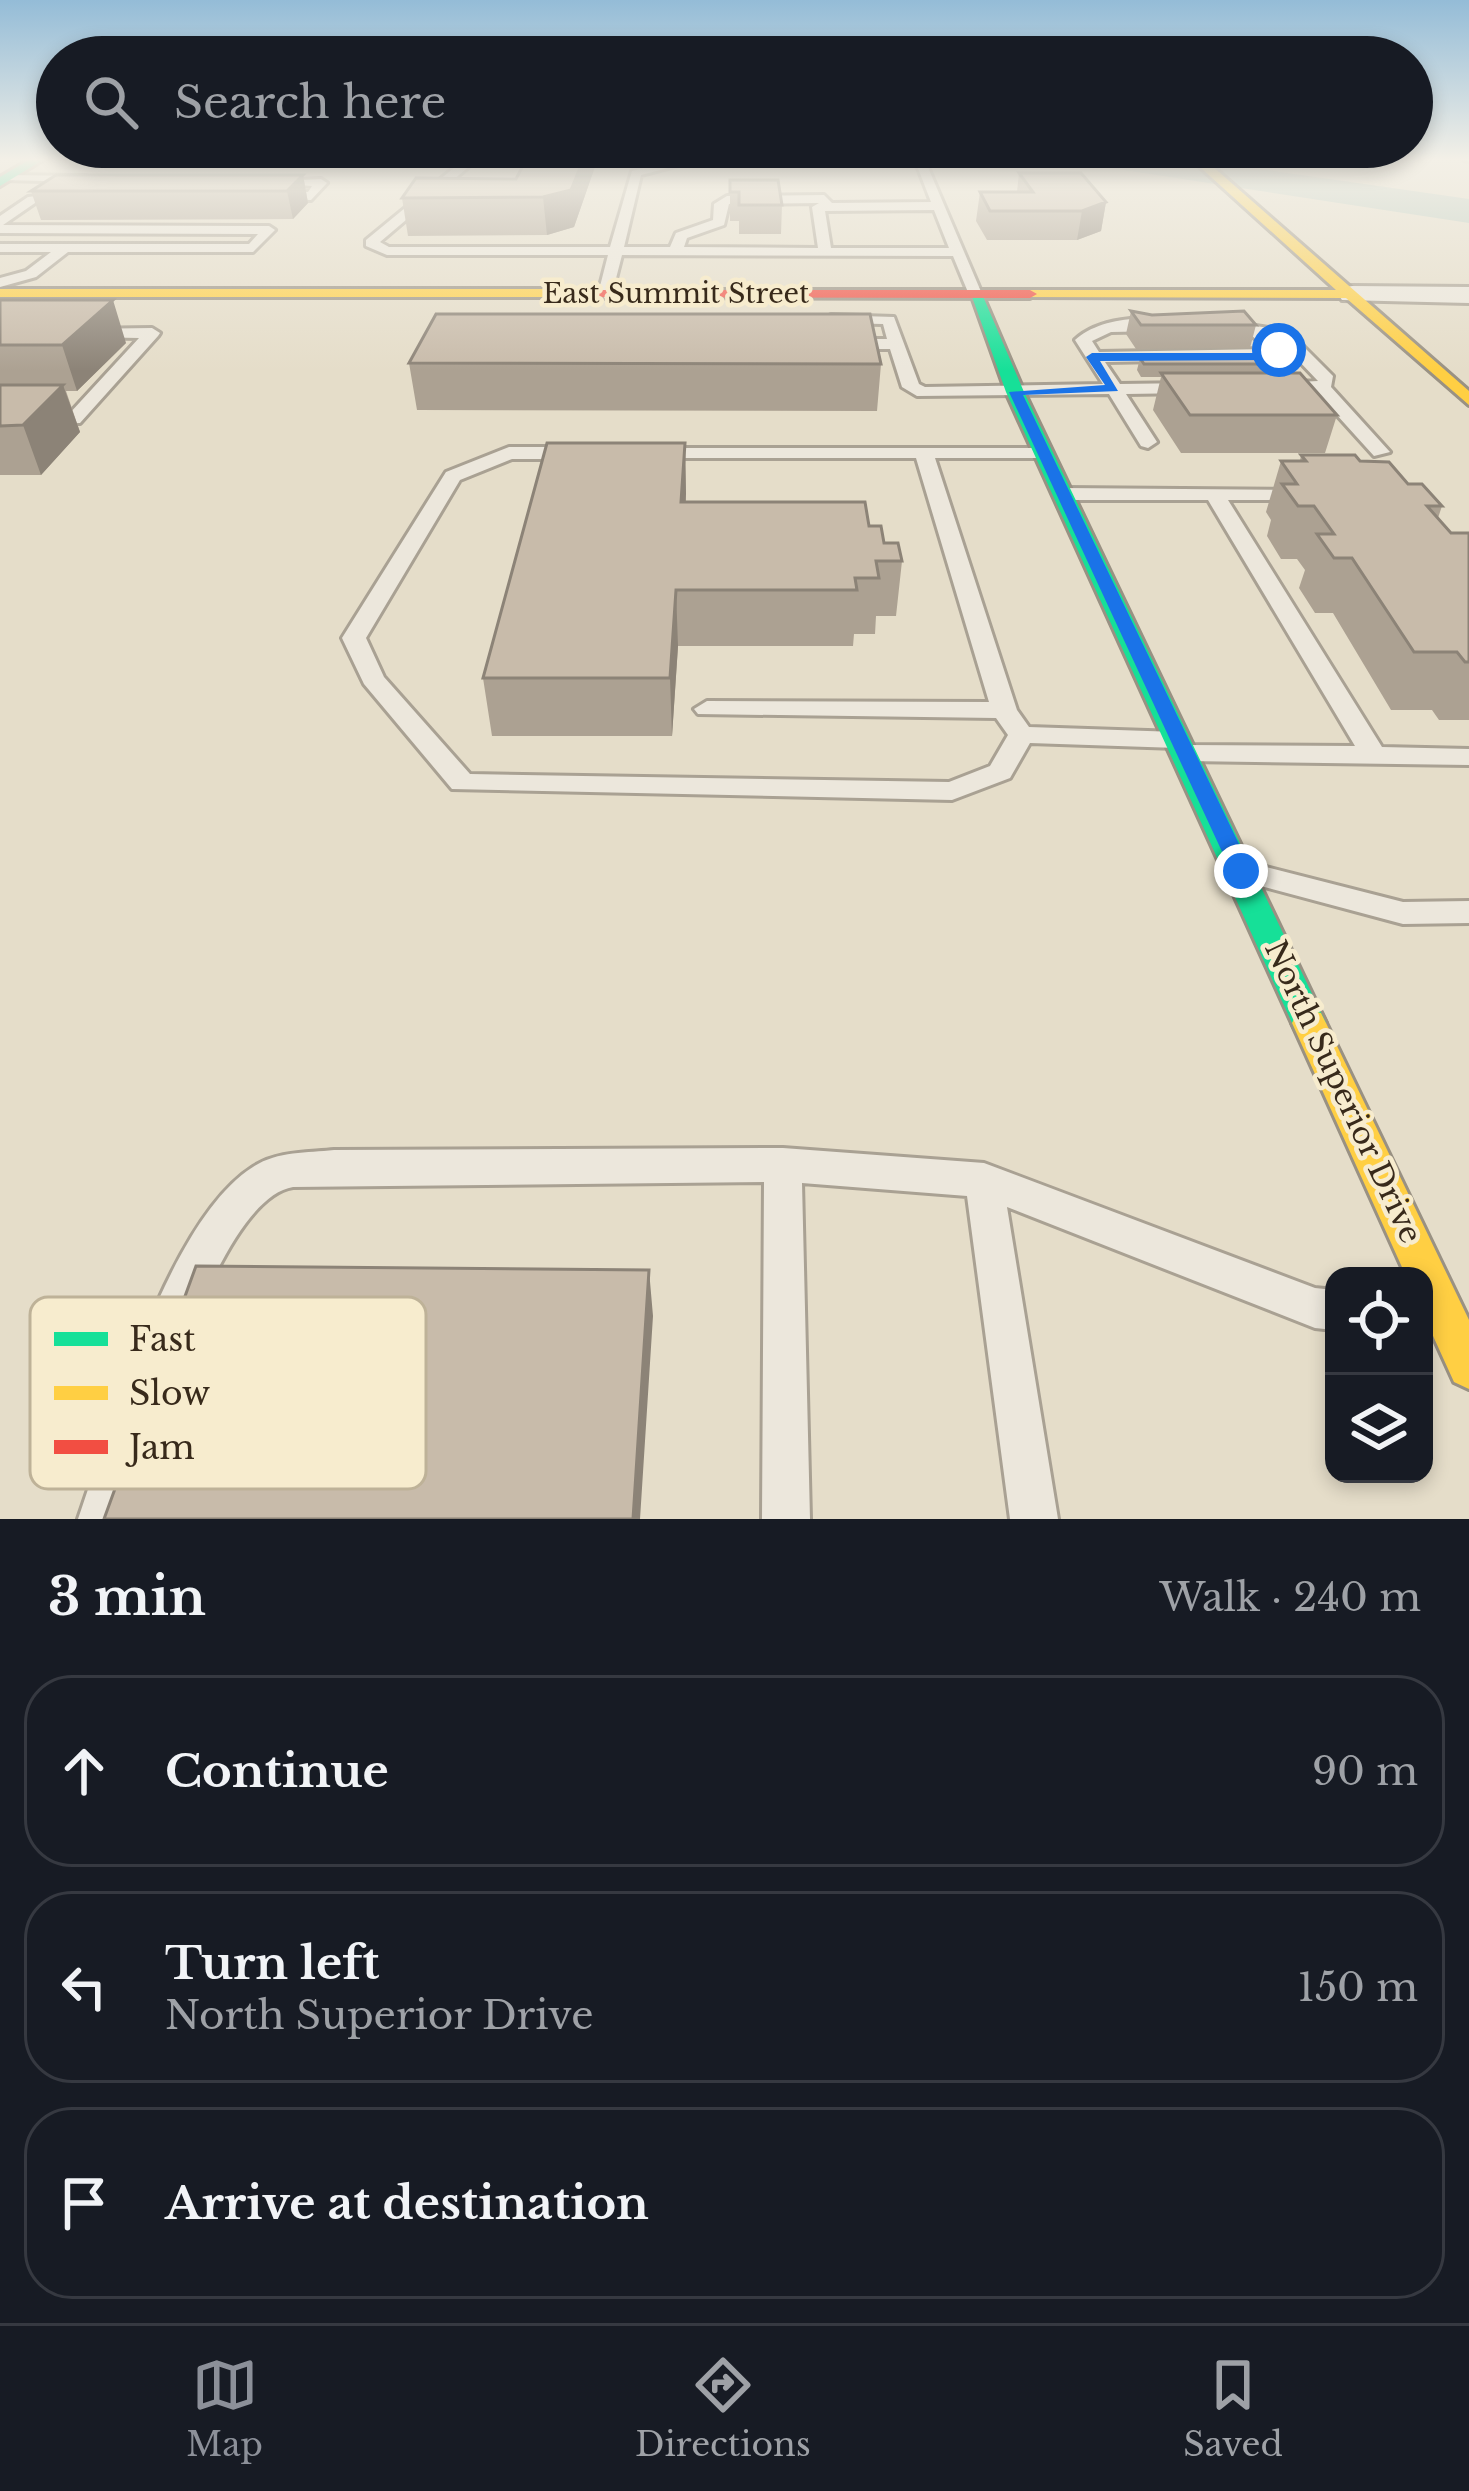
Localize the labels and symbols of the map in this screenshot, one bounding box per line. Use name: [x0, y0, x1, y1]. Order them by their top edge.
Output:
street label: East Summit Street: [543, 277, 809, 310]
route start: [1252, 323, 1306, 377]
route end: [1214, 844, 1268, 898]
street label: North Superior Drive: [1257, 935, 1430, 1249]
legend: [30, 1297, 426, 1489]
text: Fast: [129, 1319, 196, 1360]
text: Slow: [129, 1373, 210, 1414]
text: Jam: [125, 1427, 195, 1468]

